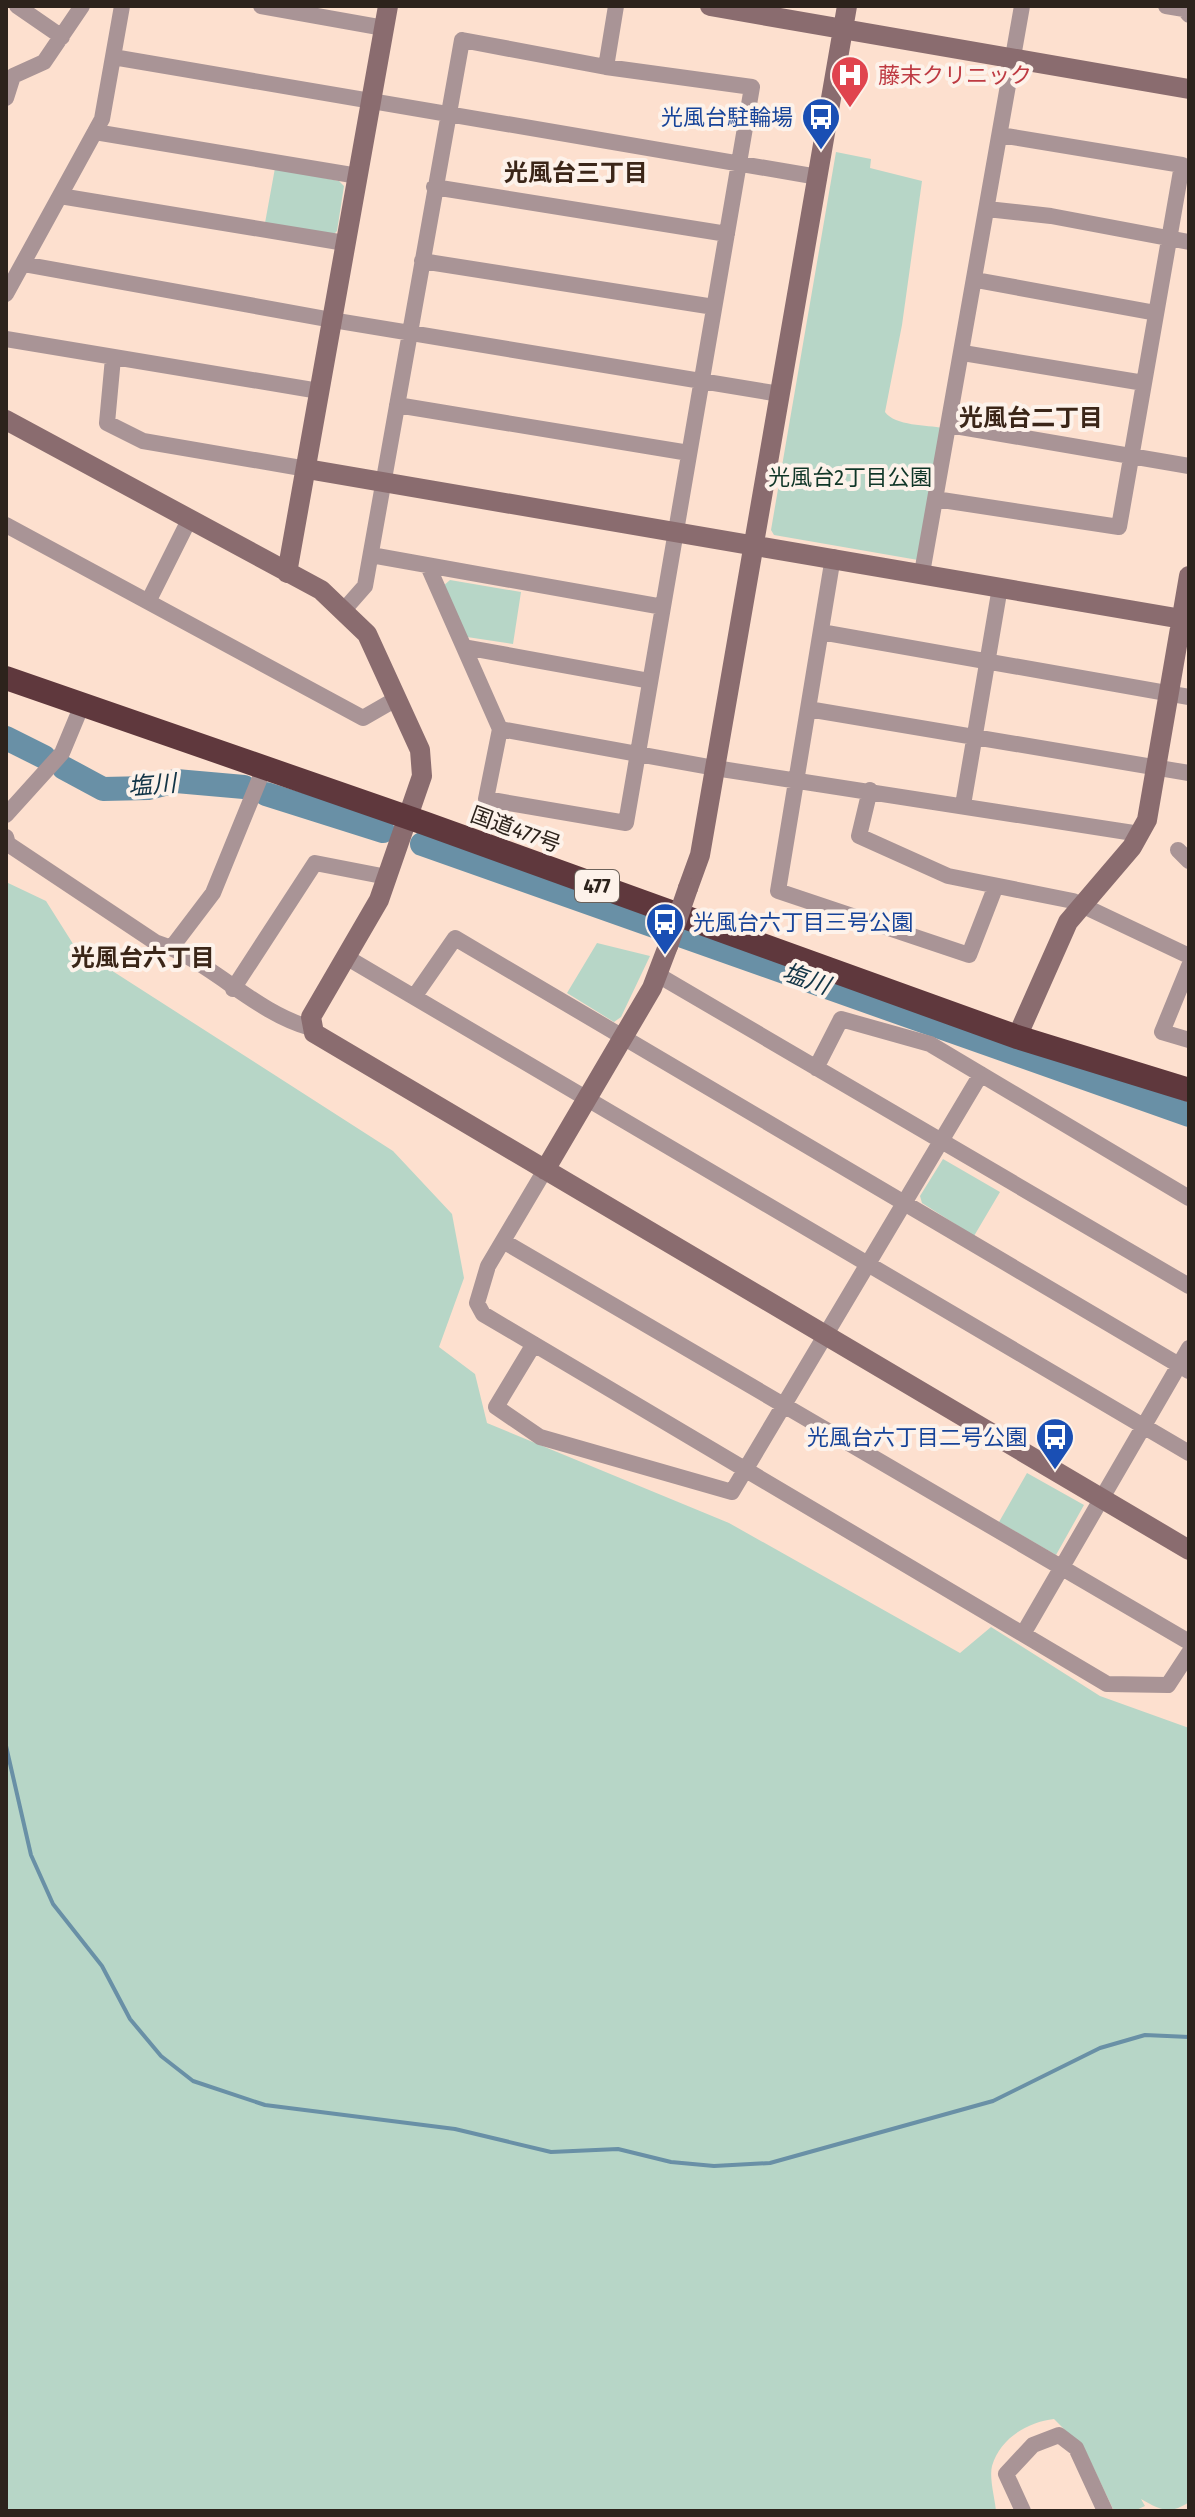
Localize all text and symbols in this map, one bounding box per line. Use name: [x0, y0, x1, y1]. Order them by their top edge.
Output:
hospital icon: 藤末クリニック: [829, 54, 871, 109]
place label: 藤末クリニック: [878, 62, 1032, 89]
bus stop icon: 光風台駐輪場: [800, 96, 842, 151]
place label: 光風台駐輪場: [661, 104, 793, 131]
district label: 光風台三丁目: [504, 159, 648, 187]
district label: 光風台二丁目: [959, 404, 1103, 432]
park label: 光風台2丁目公園: [768, 464, 932, 491]
water label: 塩川: [127, 769, 180, 801]
street label: 国道477号: [467, 801, 565, 858]
road number: 477: [575, 870, 619, 902]
bus stop icon: 光風台六丁目三号公園: [644, 901, 686, 956]
place label: 光風台六丁目三号公園: [693, 909, 913, 936]
district label: 光風台六丁目: [71, 944, 215, 972]
water label: 塩川: [779, 958, 836, 1001]
bus stop icon: 光風台六丁目二号公園: [1034, 1416, 1076, 1471]
place label: 光風台六丁目二号公園: [807, 1424, 1027, 1451]

